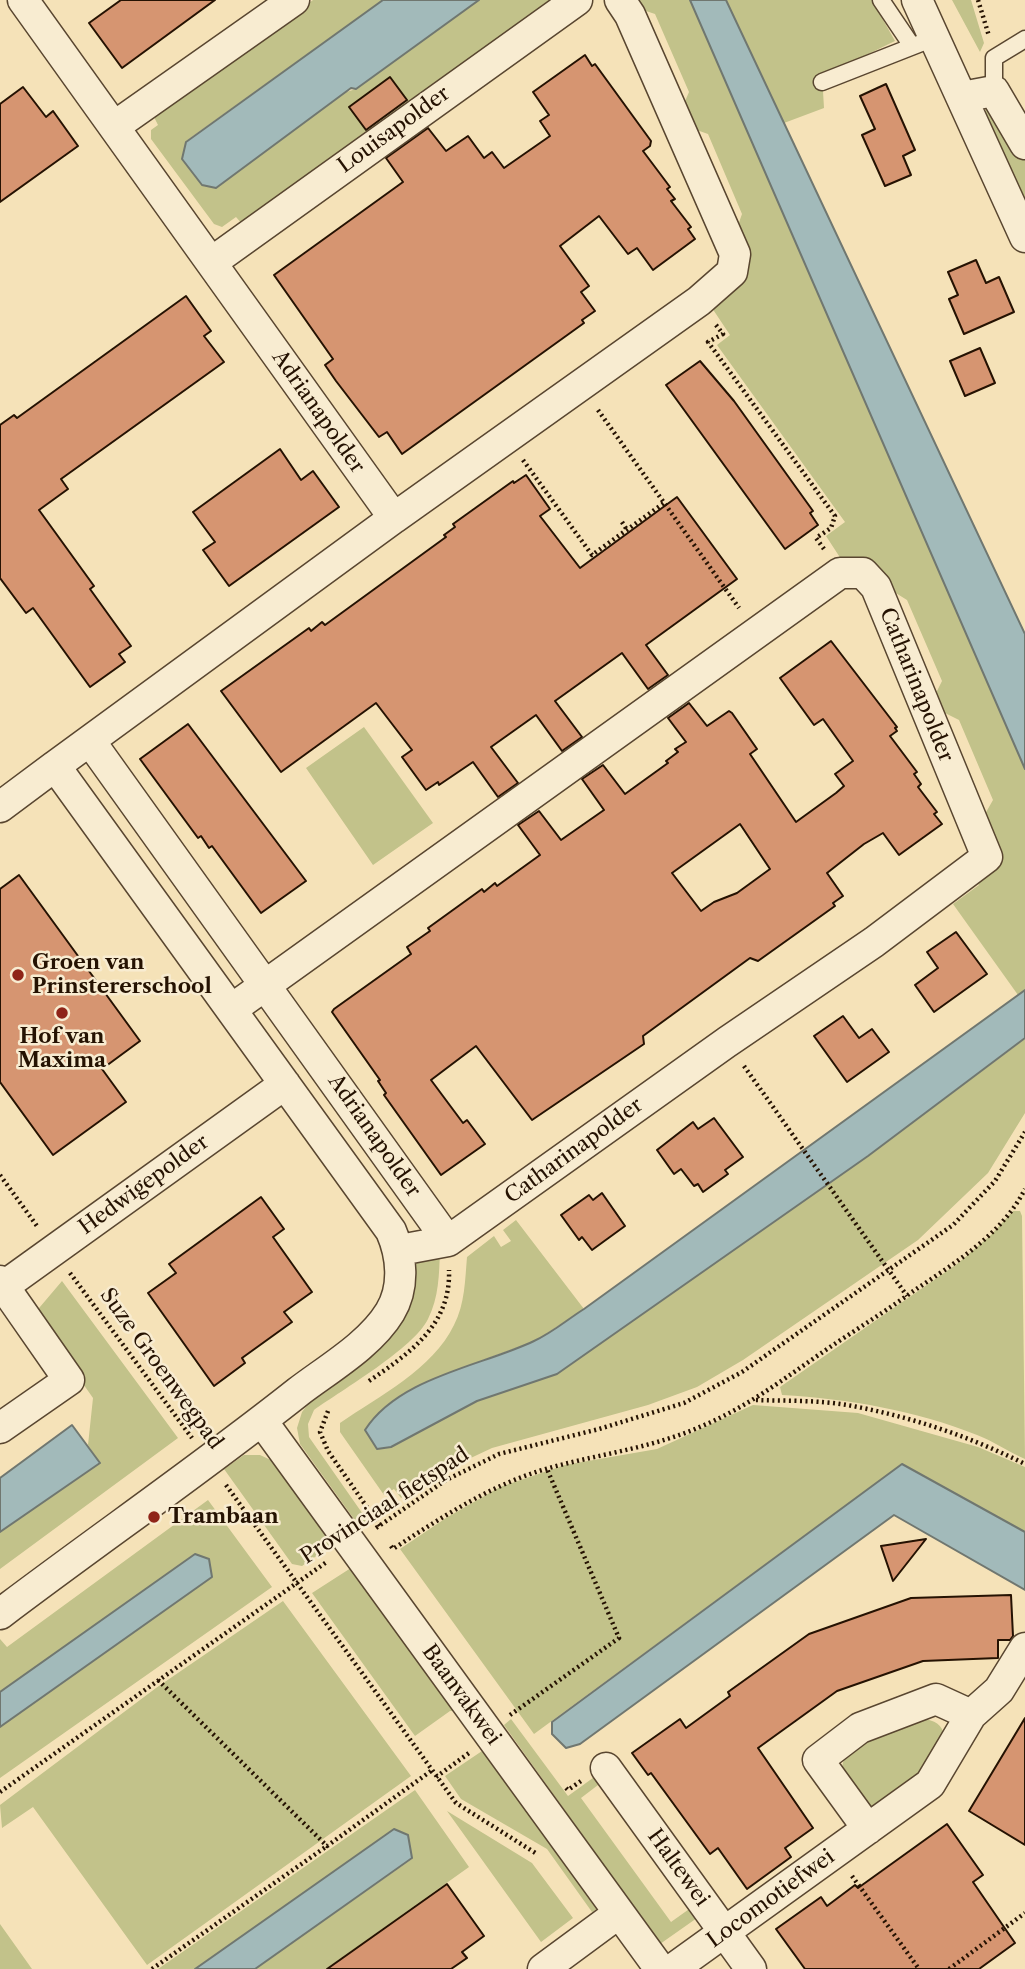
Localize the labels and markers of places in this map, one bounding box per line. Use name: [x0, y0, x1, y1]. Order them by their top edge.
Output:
place label: Groen van Prinstererschool: [32, 950, 212, 1000]
marker: Groen van Prinstererschool: [10, 967, 26, 983]
marker: Hof van Maxima: [54, 1005, 70, 1021]
place label: Hof van Maxima: [18, 1024, 106, 1074]
place label: Trambaan: [168, 1504, 279, 1530]
marker: Trambaan: [146, 1509, 162, 1525]

